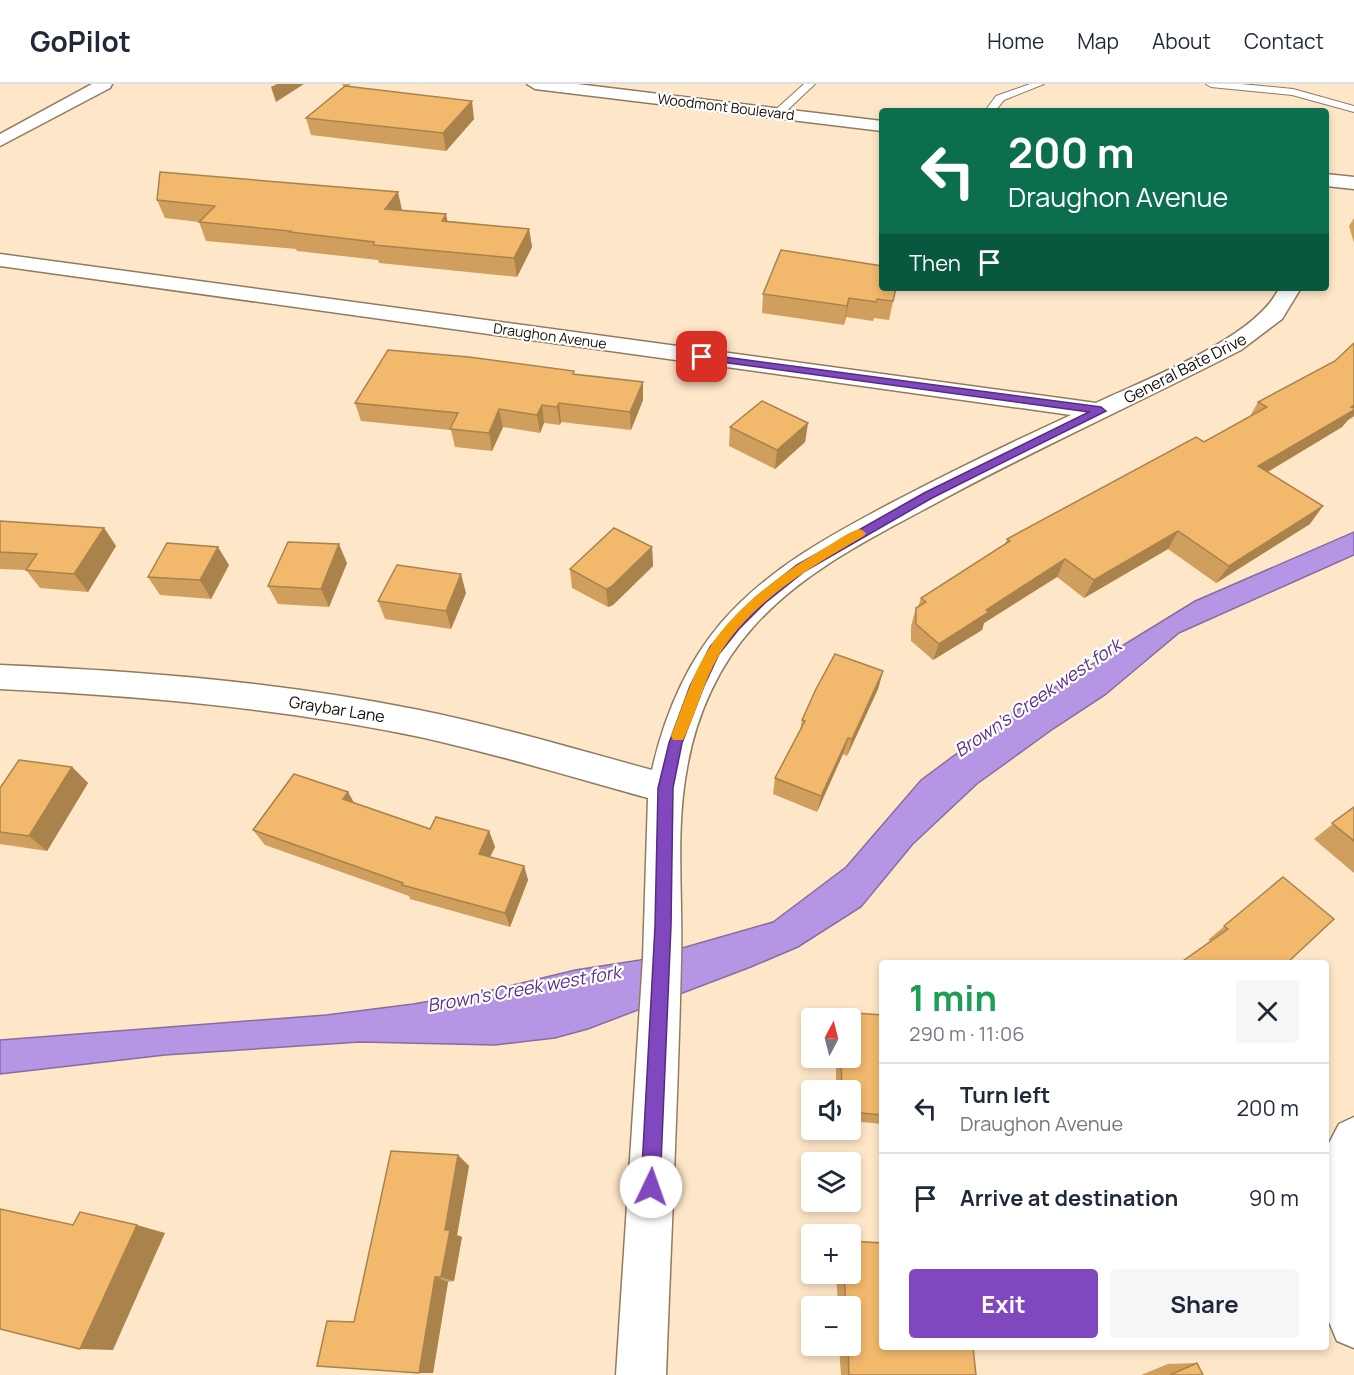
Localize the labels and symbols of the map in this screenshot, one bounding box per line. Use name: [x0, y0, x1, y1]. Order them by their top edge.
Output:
street label: Woodmont Boulevard: [656, 89, 796, 124]
street label: Draughon Avenue: [492, 318, 608, 353]
street label: General Bate Drive: [1120, 328, 1250, 408]
pin: [676, 331, 727, 382]
water label: Brown's Creek west fork: [949, 631, 1128, 762]
street label: Graybar Lane: [287, 691, 387, 727]
water label: Brown's Creek west fork: [425, 959, 625, 1017]
north arrow: [801, 1008, 861, 1068]
position arrow: [619, 1155, 683, 1219]

